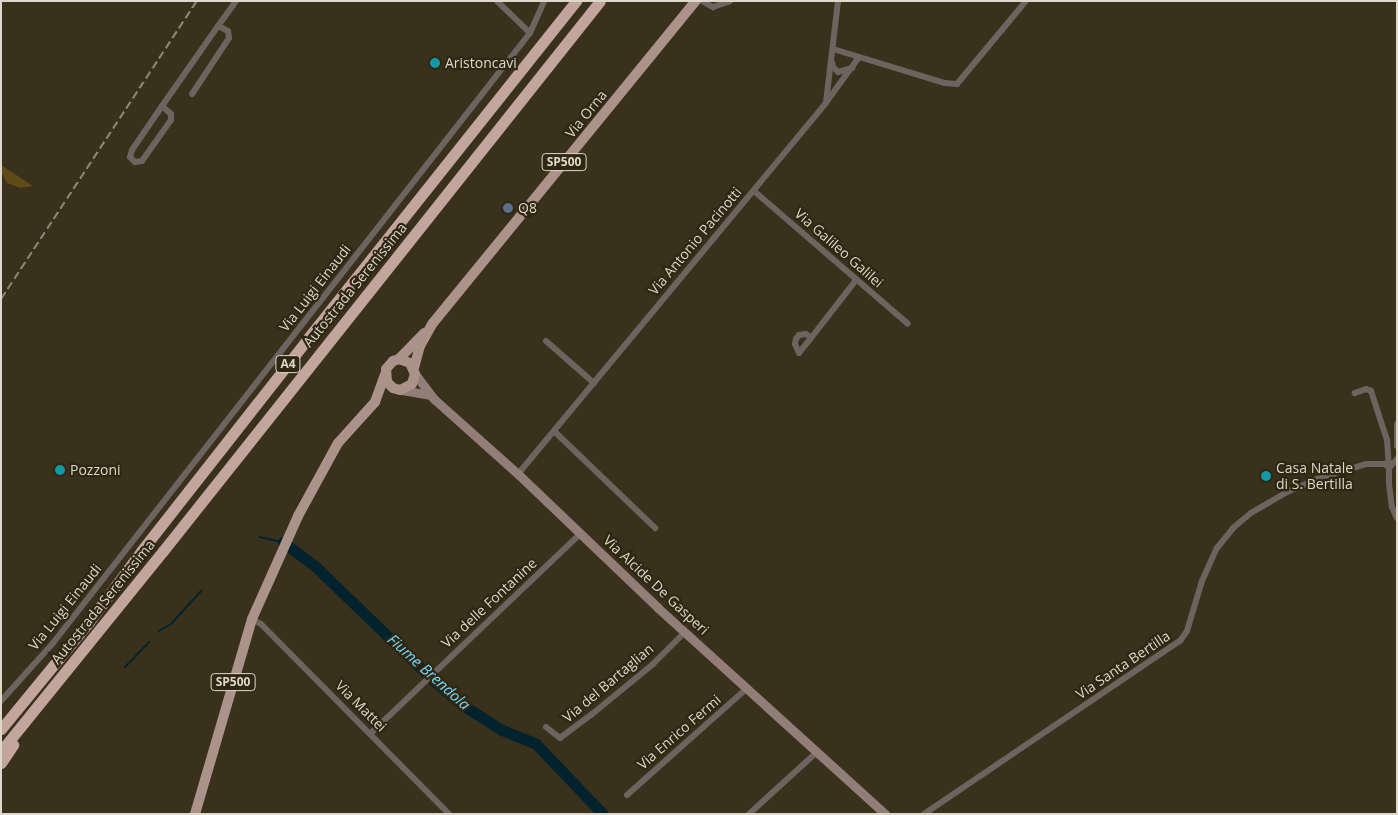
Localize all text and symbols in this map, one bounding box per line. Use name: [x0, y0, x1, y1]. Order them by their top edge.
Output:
place label: Aristoncavi: [445, 55, 517, 71]
marker: Aristoncavi: [429, 57, 441, 69]
street label: Via Orna: [562, 87, 610, 141]
road number: SP500: [542, 152, 586, 172]
street label: Via Antonio Pacinotti: [645, 184, 745, 298]
place label: Q8: [518, 200, 537, 216]
marker: Q8: [502, 202, 514, 214]
street label: Via Galileo Galilei: [791, 205, 887, 291]
street label: Autostrada Serenissima: [300, 220, 410, 350]
street label: Via Luigi Einaudi: [276, 241, 354, 335]
road number: A4: [274, 354, 302, 374]
place label: Casa Natale di S. Bertilla: [1276, 460, 1353, 492]
place label: Pozzoni: [70, 462, 121, 478]
marker: Pozzoni: [54, 464, 66, 476]
marker: Casa Natale di S. Bertilla: [1260, 470, 1272, 482]
street label: Via Alcide De Gasperi: [600, 532, 712, 638]
street label: Autostrada Serenissima: [48, 537, 158, 667]
street label: Via delle Fontanine: [438, 555, 540, 651]
street label: Via Luigi Einaudi: [25, 561, 105, 653]
street label: Via Santa Bertilla: [1073, 627, 1173, 703]
water label: Fiume Brendola: [384, 630, 474, 714]
street label: Via del Bartaglian: [559, 640, 657, 726]
road number: SP500: [210, 672, 256, 692]
street label: Via Mattei: [332, 677, 390, 735]
street label: Via Enrico Fermi: [634, 691, 724, 773]

